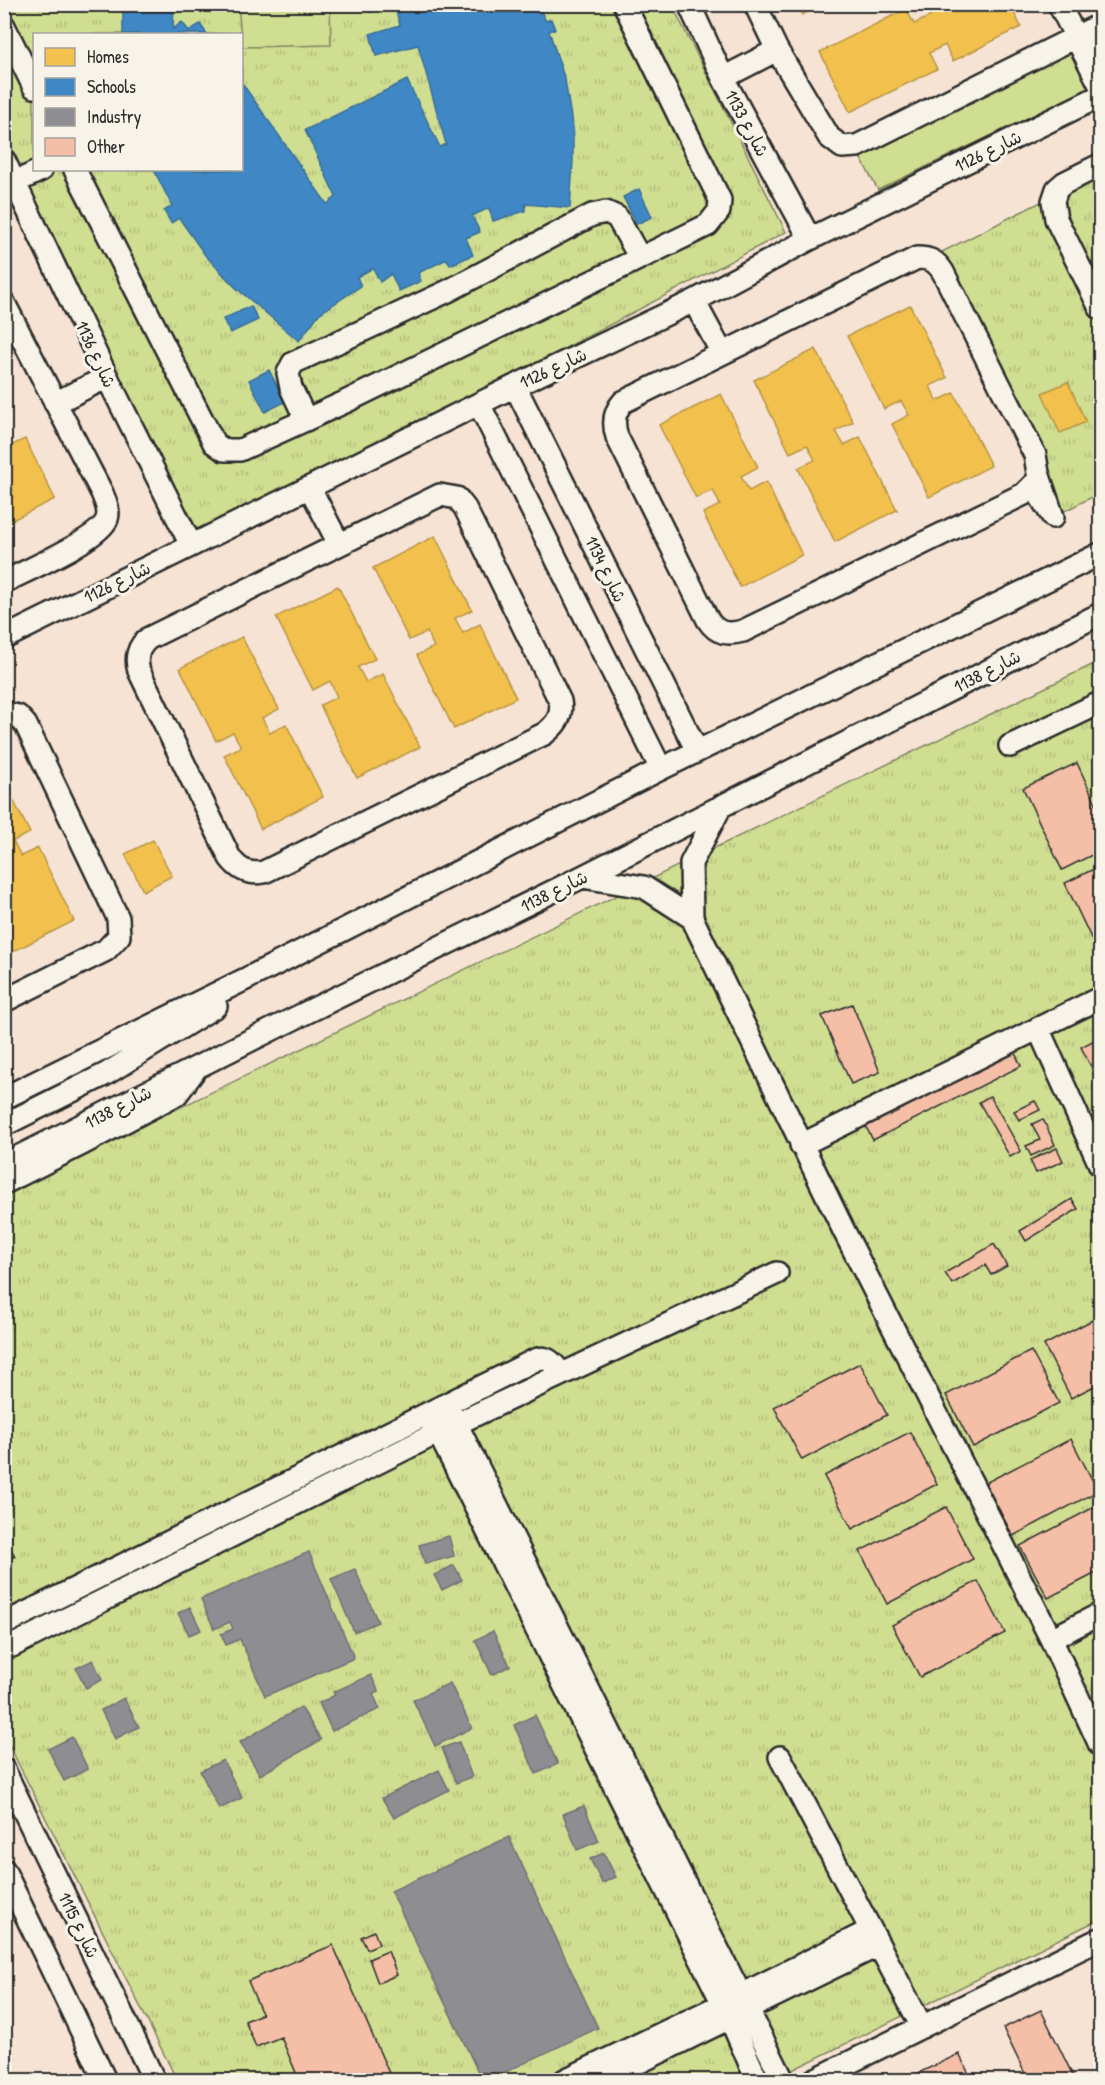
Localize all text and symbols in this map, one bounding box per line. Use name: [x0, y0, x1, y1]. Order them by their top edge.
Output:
legend: [33, 33, 243, 171]
text: Homes: [87, 44, 129, 69]
text: Schools: [87, 74, 136, 99]
street label: شارع 1133: [719, 85, 775, 161]
text: Industry: [87, 104, 142, 129]
street label: شارع 1126: [950, 124, 1026, 178]
text: Other: [87, 134, 125, 159]
street label: شارع 1136: [70, 316, 122, 392]
street label: شارع 1126: [515, 342, 591, 394]
street label: شارع 1134: [579, 532, 633, 606]
street label: شارع 1126: [79, 555, 155, 609]
street label: شارع 1138: [949, 644, 1025, 698]
street label: شارع 1138: [516, 864, 592, 918]
street label: شارع 1138: [80, 1080, 156, 1134]
street label: شارع 1115: [52, 1888, 106, 1962]

